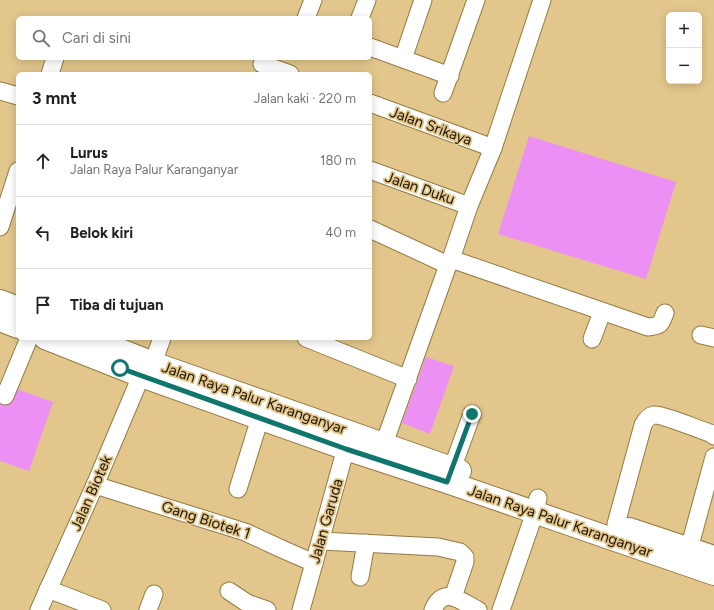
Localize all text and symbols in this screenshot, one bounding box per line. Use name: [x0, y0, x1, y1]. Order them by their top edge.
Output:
map controls: [666, 12, 702, 84]
button: +: [666, 12, 702, 48]
search box: [16, 16, 372, 60]
icon: search: [30, 27, 52, 49]
text: Cari di sini: [62, 29, 131, 47]
button: −: [666, 48, 702, 84]
text: 3 mnt: [32, 88, 77, 108]
text: Jalan kaki · 220 m: [254, 91, 356, 106]
street label: Jalan Srikaya: [387, 103, 475, 149]
text: Lurus: [70, 144, 108, 162]
icon: ahead: [32, 150, 54, 172]
text: 180 m: [320, 153, 356, 168]
text: Jalan Raya Palur Karanganyar: [70, 162, 238, 177]
street label: Jalan Duku: [383, 168, 457, 208]
icon: left: [32, 222, 54, 244]
text: Belok kiri: [70, 224, 133, 242]
text: 40 m: [325, 225, 356, 240]
icon: arrive: [32, 294, 54, 316]
text: Tiba di tujuan: [70, 296, 164, 314]
street label: Jalan Raya Palur Karanganyar: [159, 358, 349, 438]
route start: [111, 359, 129, 377]
route end: [463, 405, 481, 423]
street label: Jalan Biotek: [66, 452, 116, 534]
street label: Jalan Garuda: [305, 477, 347, 565]
street label: Jalan Raya Palur Karanganyar: [465, 481, 655, 561]
street label: Gang Biotek 1: [159, 497, 253, 543]

